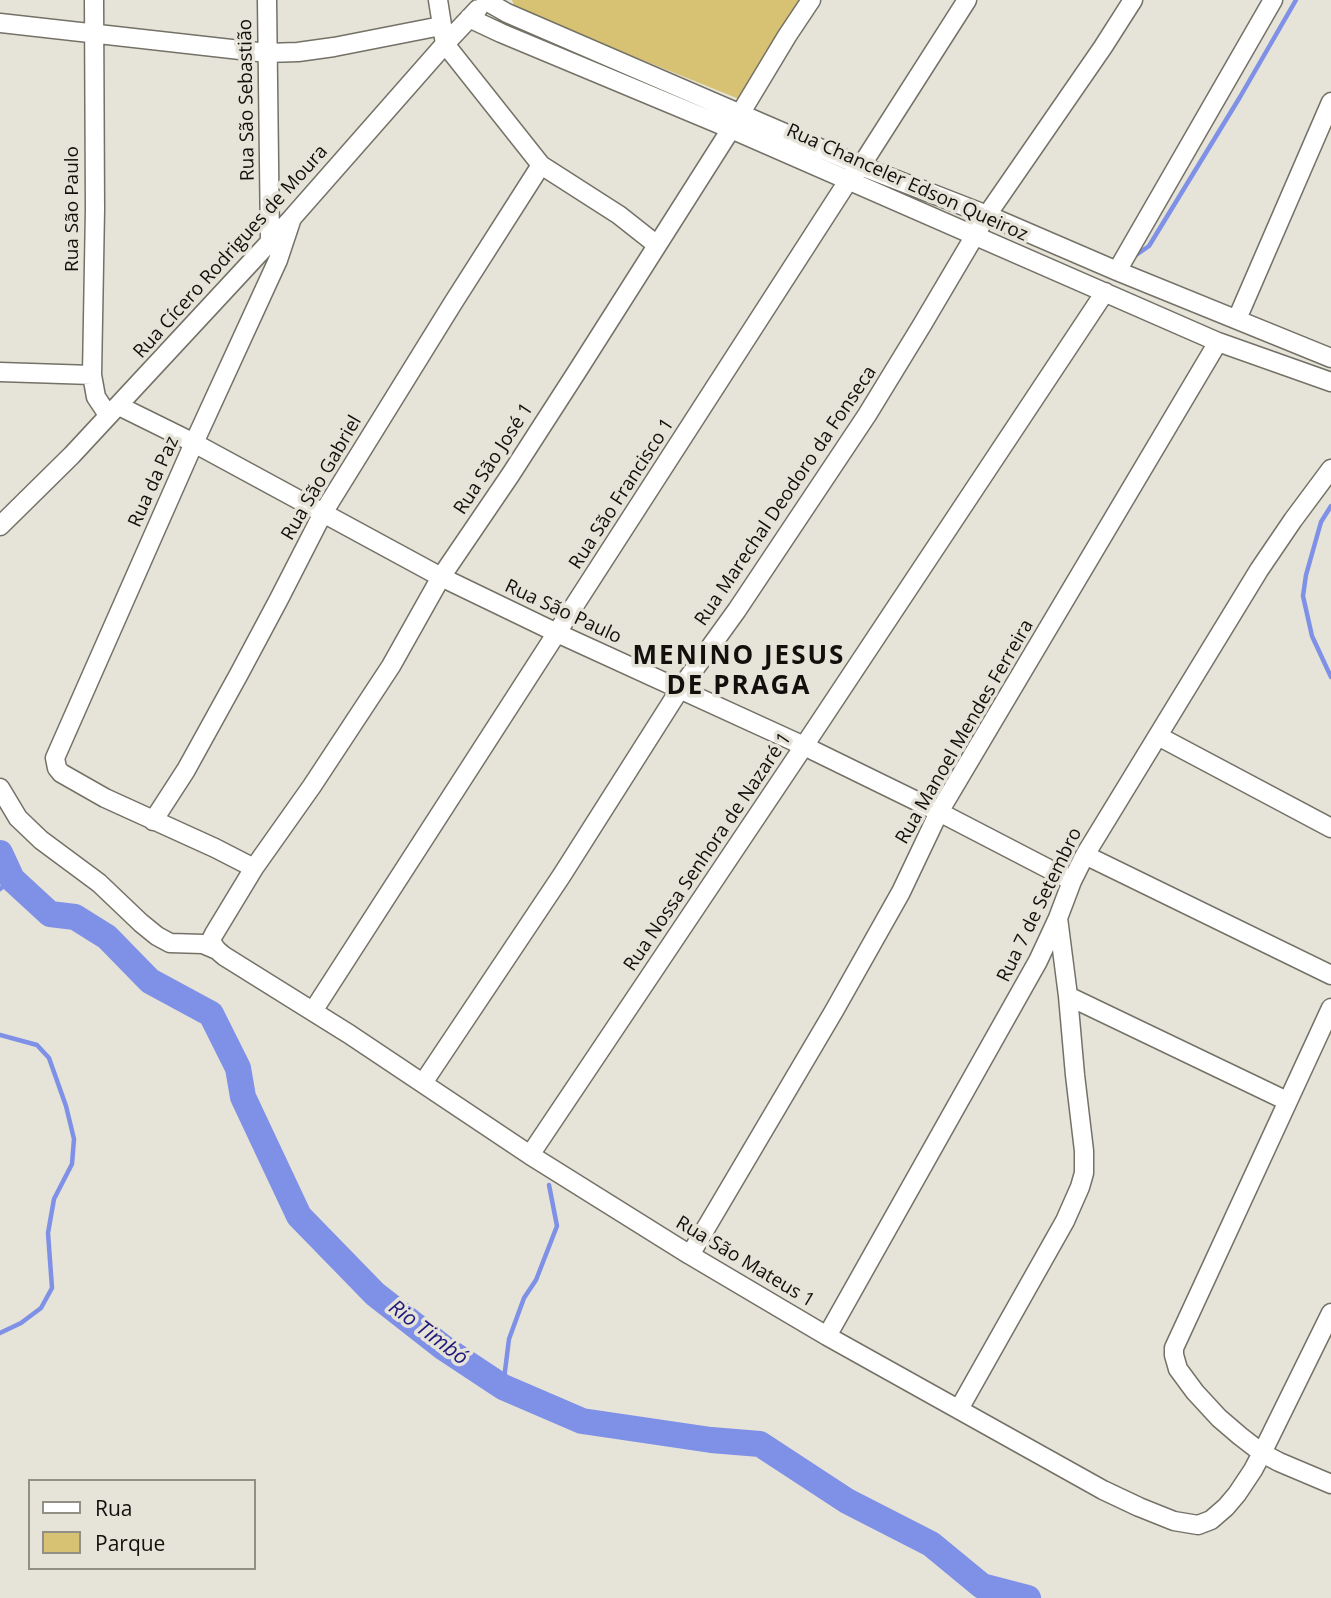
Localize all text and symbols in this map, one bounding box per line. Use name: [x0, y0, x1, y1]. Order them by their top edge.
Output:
street label: Rua São Sebastião: [234, 19, 260, 181]
street label: Rua Chanceler Edson Queiroz: [783, 119, 1031, 247]
street label: Rua Cícero Rodrigues de Moura: [129, 141, 333, 363]
street label: Rua São Paulo: [62, 146, 84, 272]
street label: Rua Marechal Deodoro da Fonseca: [690, 362, 882, 630]
street label: Rua São José 1: [450, 399, 538, 519]
street label: Rua São Gabriel: [277, 412, 367, 544]
street label: Rua São Francisco 1: [565, 414, 679, 574]
street label: Rua da Paz: [124, 433, 184, 531]
street label: Rua São Paulo: [501, 575, 625, 649]
street label: Rua Manoel Mendes Ferreira: [891, 616, 1039, 848]
district label: MENINO JESUS DE PRAGA: [634, 641, 844, 702]
street label: Rua Nossa Senhora de Nazaré 1: [619, 728, 797, 976]
street label: Rua 7 de Setembro: [993, 824, 1087, 986]
street label: Rua São Mateus 1: [671, 1212, 819, 1312]
water label: Rio Timbó: [383, 1295, 473, 1371]
legend: [28, 1479, 256, 1570]
text: Rua: [95, 1494, 133, 1522]
text: Parque: [95, 1529, 165, 1557]

